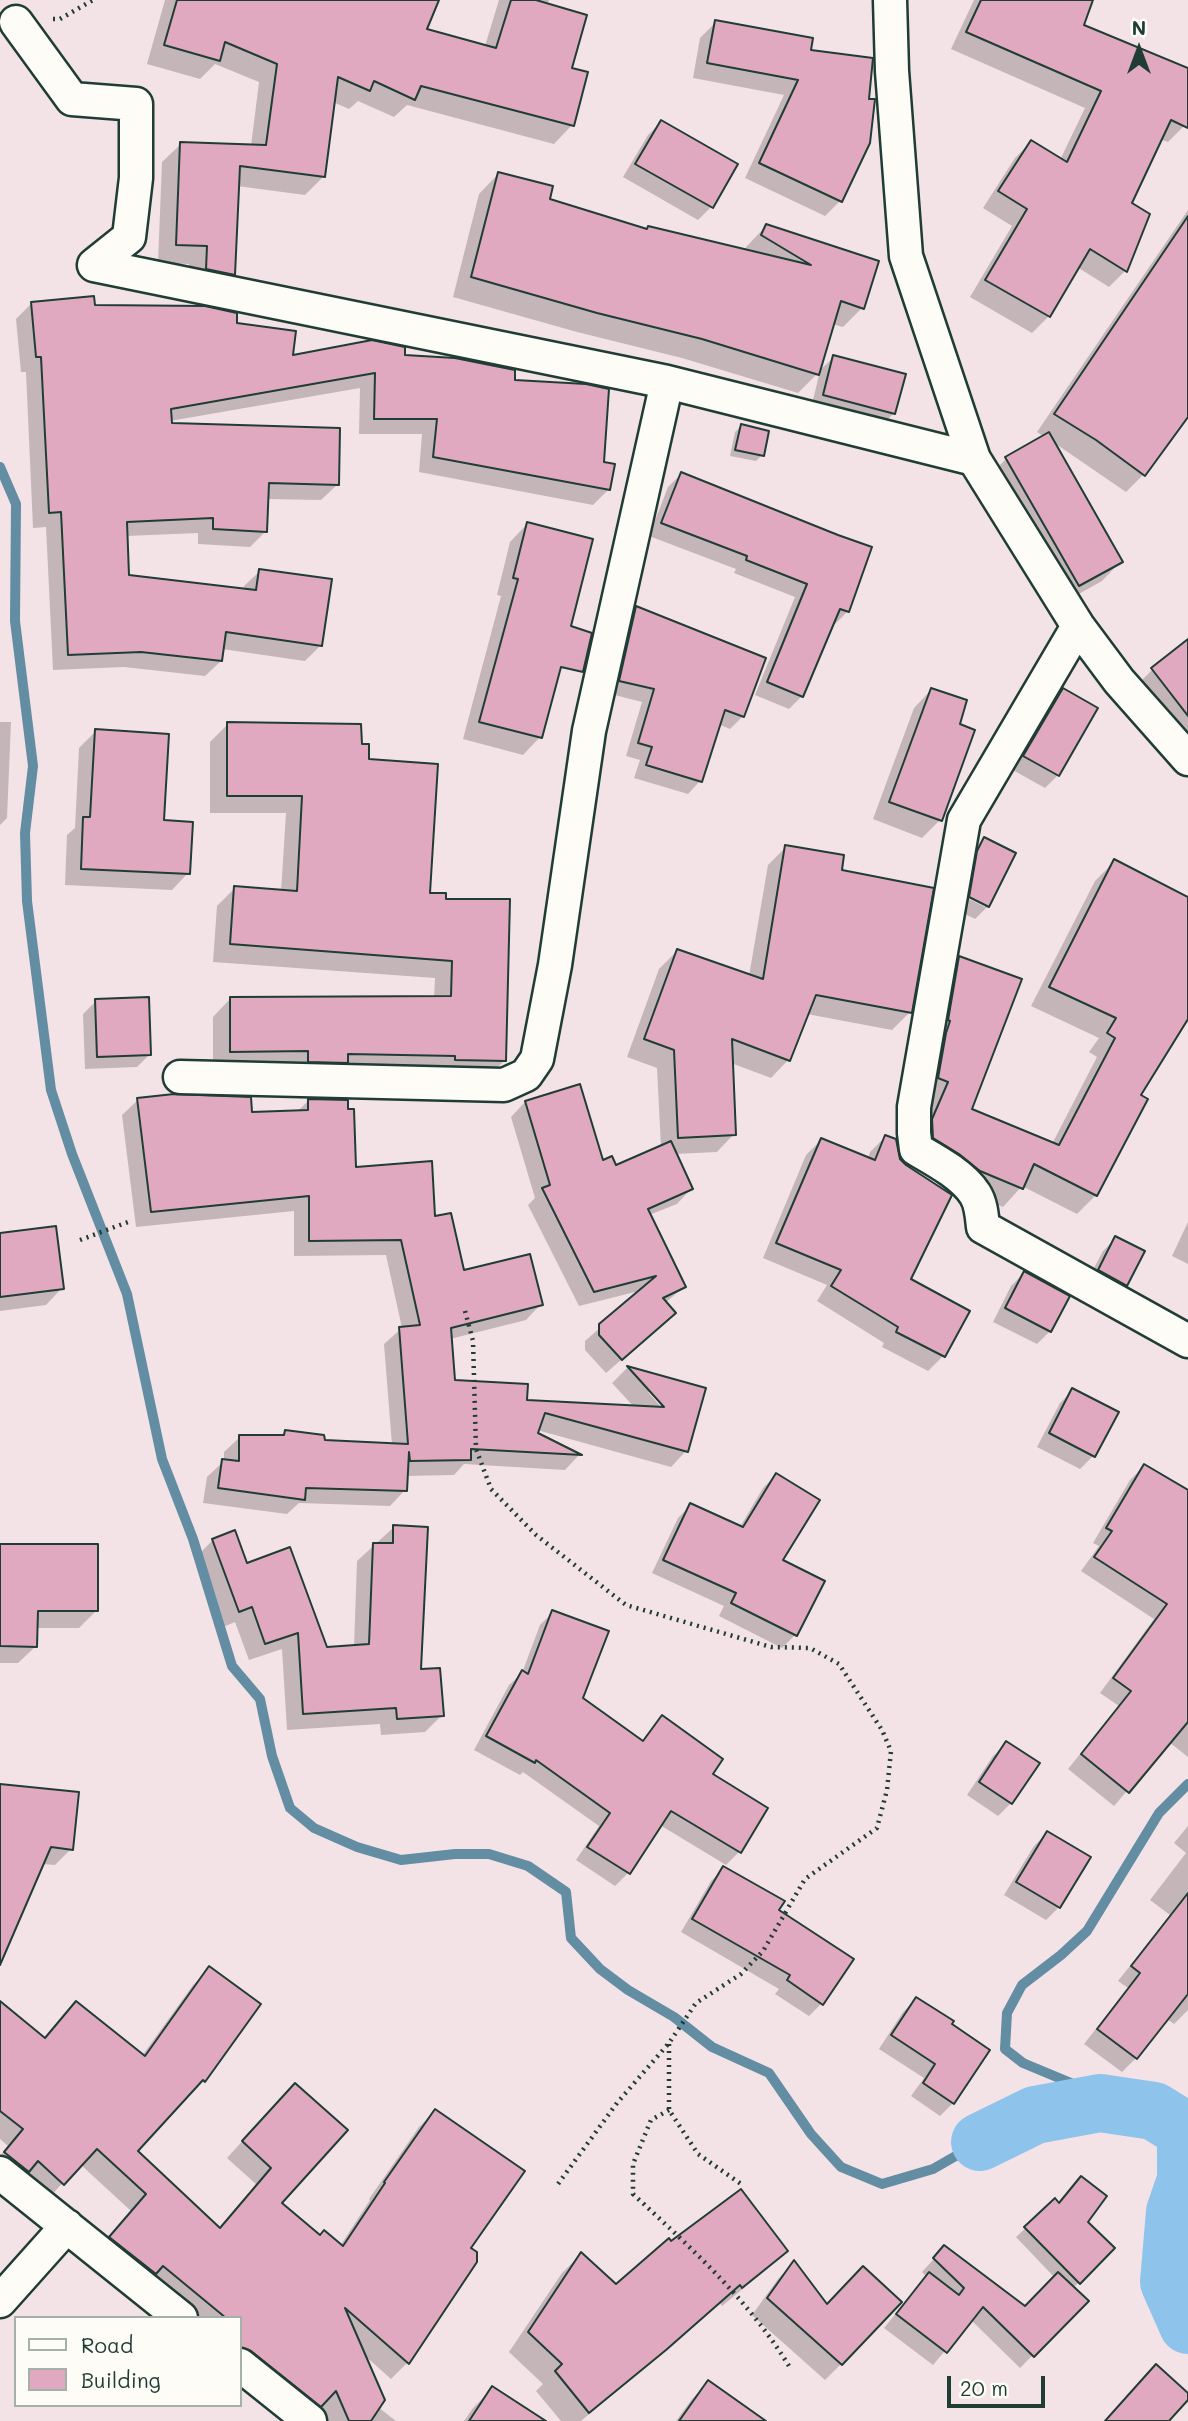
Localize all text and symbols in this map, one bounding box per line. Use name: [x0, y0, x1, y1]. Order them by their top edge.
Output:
north arrow: [1104, 14, 1174, 84]
text: N: [1132, 15, 1146, 40]
legend: [14, 2316, 242, 2407]
text: Road: [81, 2331, 133, 2358]
scale bar: [950, 2362, 1048, 2406]
text: Building: [81, 2366, 161, 2393]
text: 20 m: [960, 2374, 1008, 2401]

